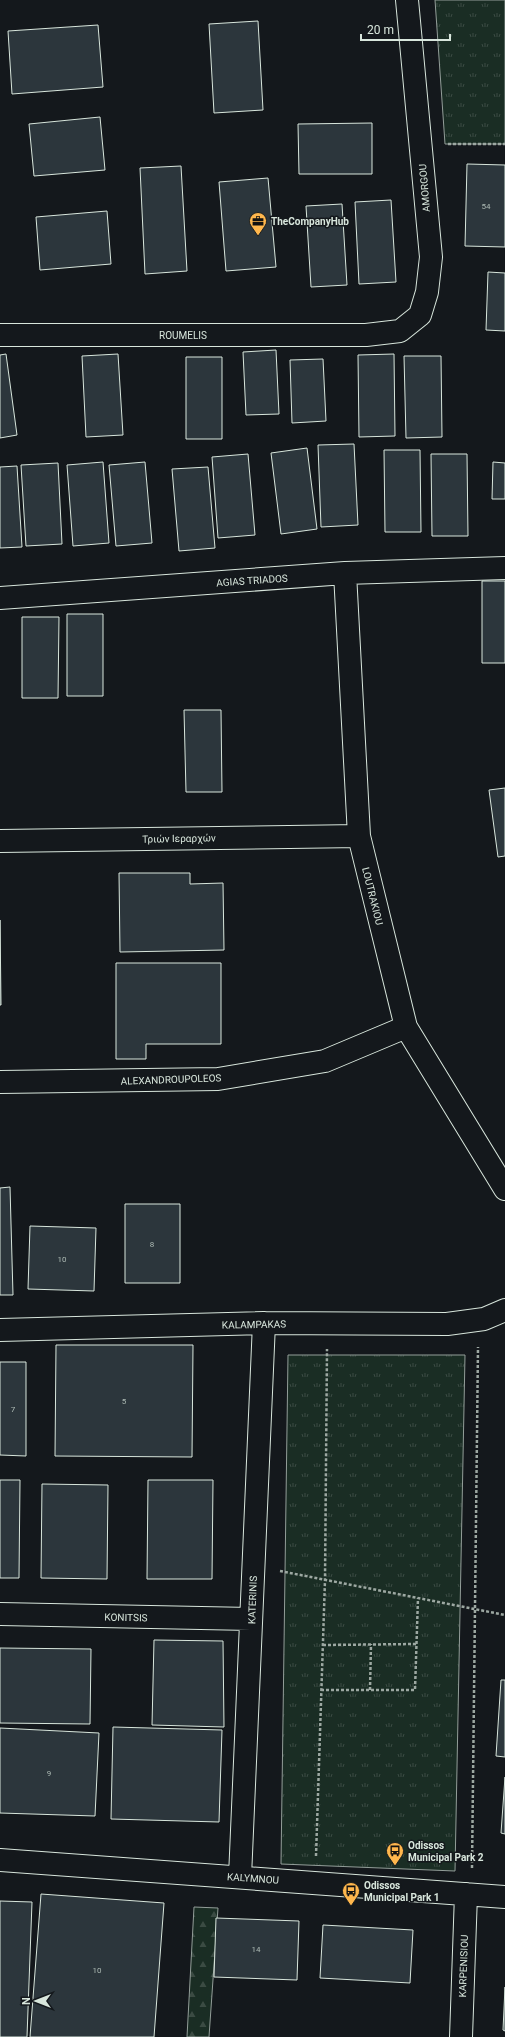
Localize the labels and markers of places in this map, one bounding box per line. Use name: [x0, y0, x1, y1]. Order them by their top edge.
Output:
office icon: TheCompanyHub: [248, 211, 268, 236]
place label: TheCompanyHub: [271, 216, 349, 227]
place label: Odissos Municipal Park 2: [408, 1840, 484, 1863]
bus stop icon: Odissos Municipal Park 2: [385, 1841, 405, 1866]
place label: Odissos Municipal Park 1: [364, 1880, 440, 1903]
bus stop icon: Odissos Municipal Park 1: [341, 1881, 361, 1906]

